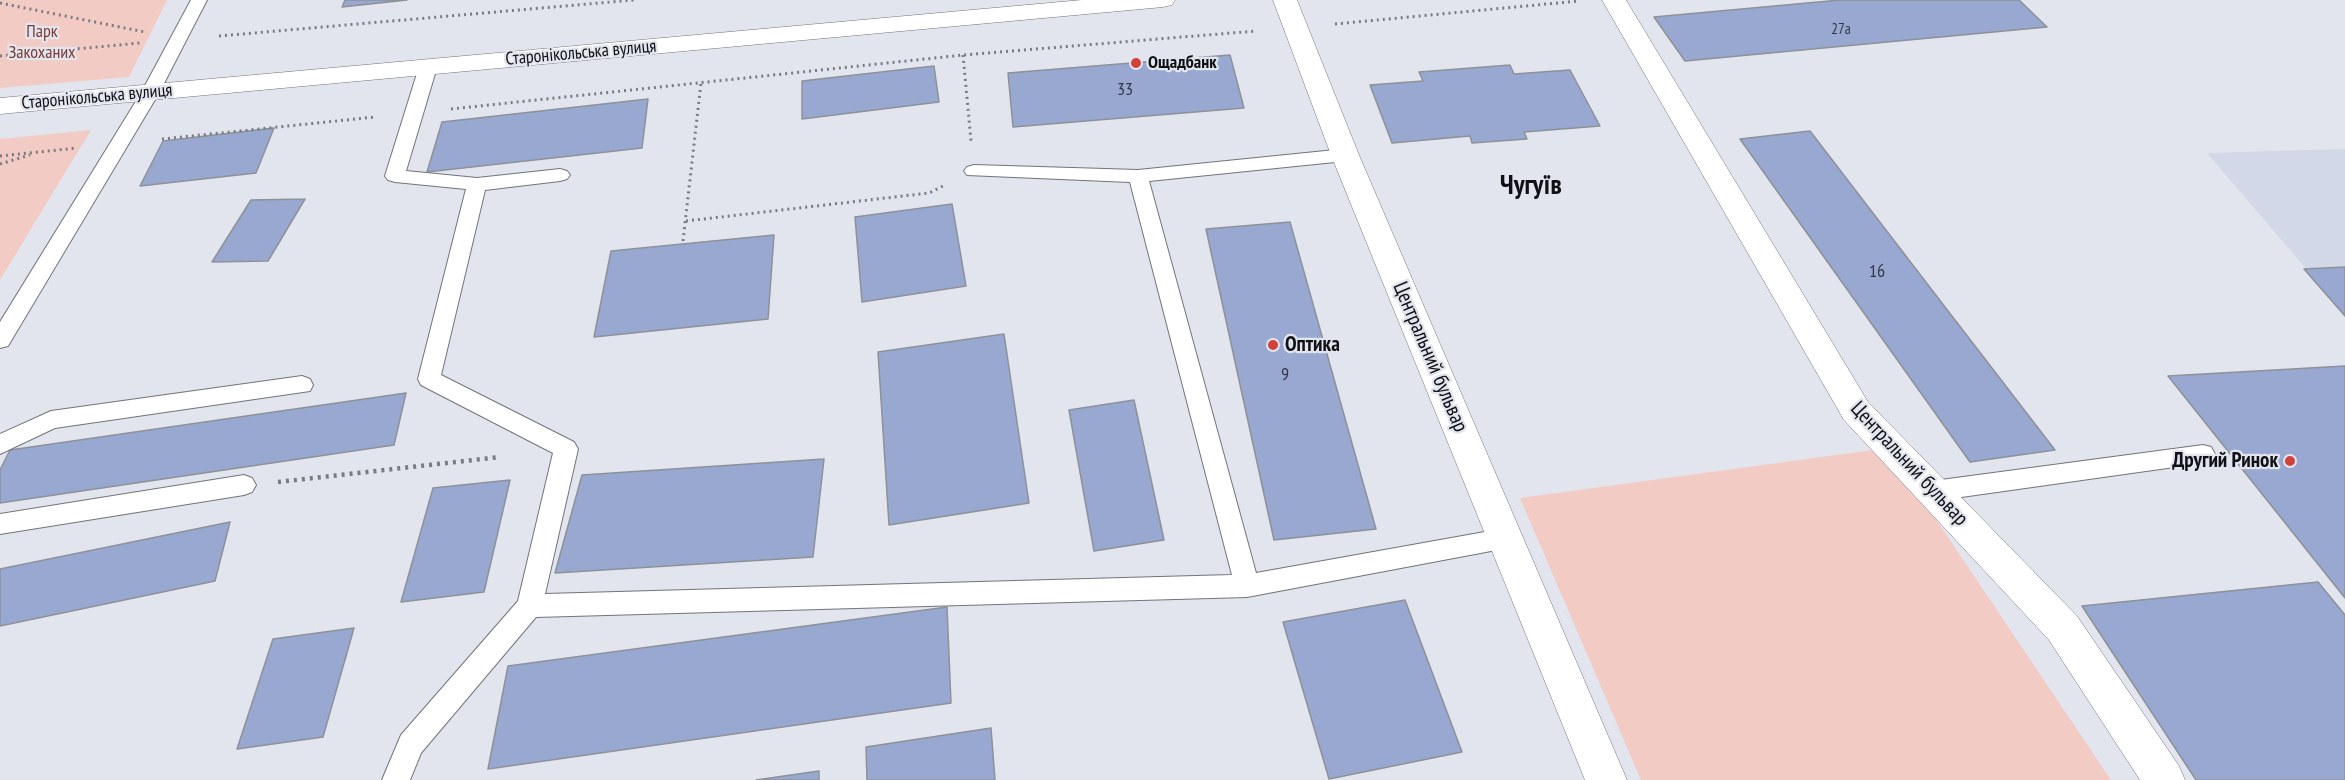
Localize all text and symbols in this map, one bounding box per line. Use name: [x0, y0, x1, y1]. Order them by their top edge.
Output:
park label: Парк Закоханих: [8, 21, 76, 63]
house number: 27а: [1831, 21, 1851, 39]
street label: Старонікольська вулиця: [505, 36, 657, 70]
place label: Ощадбанк: [1148, 52, 1217, 74]
marker: Ощадбанк: [1129, 56, 1143, 70]
house number: 33: [1117, 79, 1133, 101]
street label: Старонікольська вулиця: [21, 80, 173, 114]
district label: Чугуїв: [1500, 170, 1562, 202]
house number: 16: [1869, 261, 1885, 283]
street label: Центральний бульвар: [1387, 278, 1473, 436]
place label: Оптика: [1285, 332, 1340, 358]
marker: Оптика: [1266, 338, 1280, 352]
house number: 9: [1281, 364, 1289, 386]
street label: Центральний бульвар: [1845, 397, 1973, 531]
place label: Другий Ринок: [2172, 448, 2278, 474]
marker: Другий Ринок: [2283, 454, 2297, 468]

